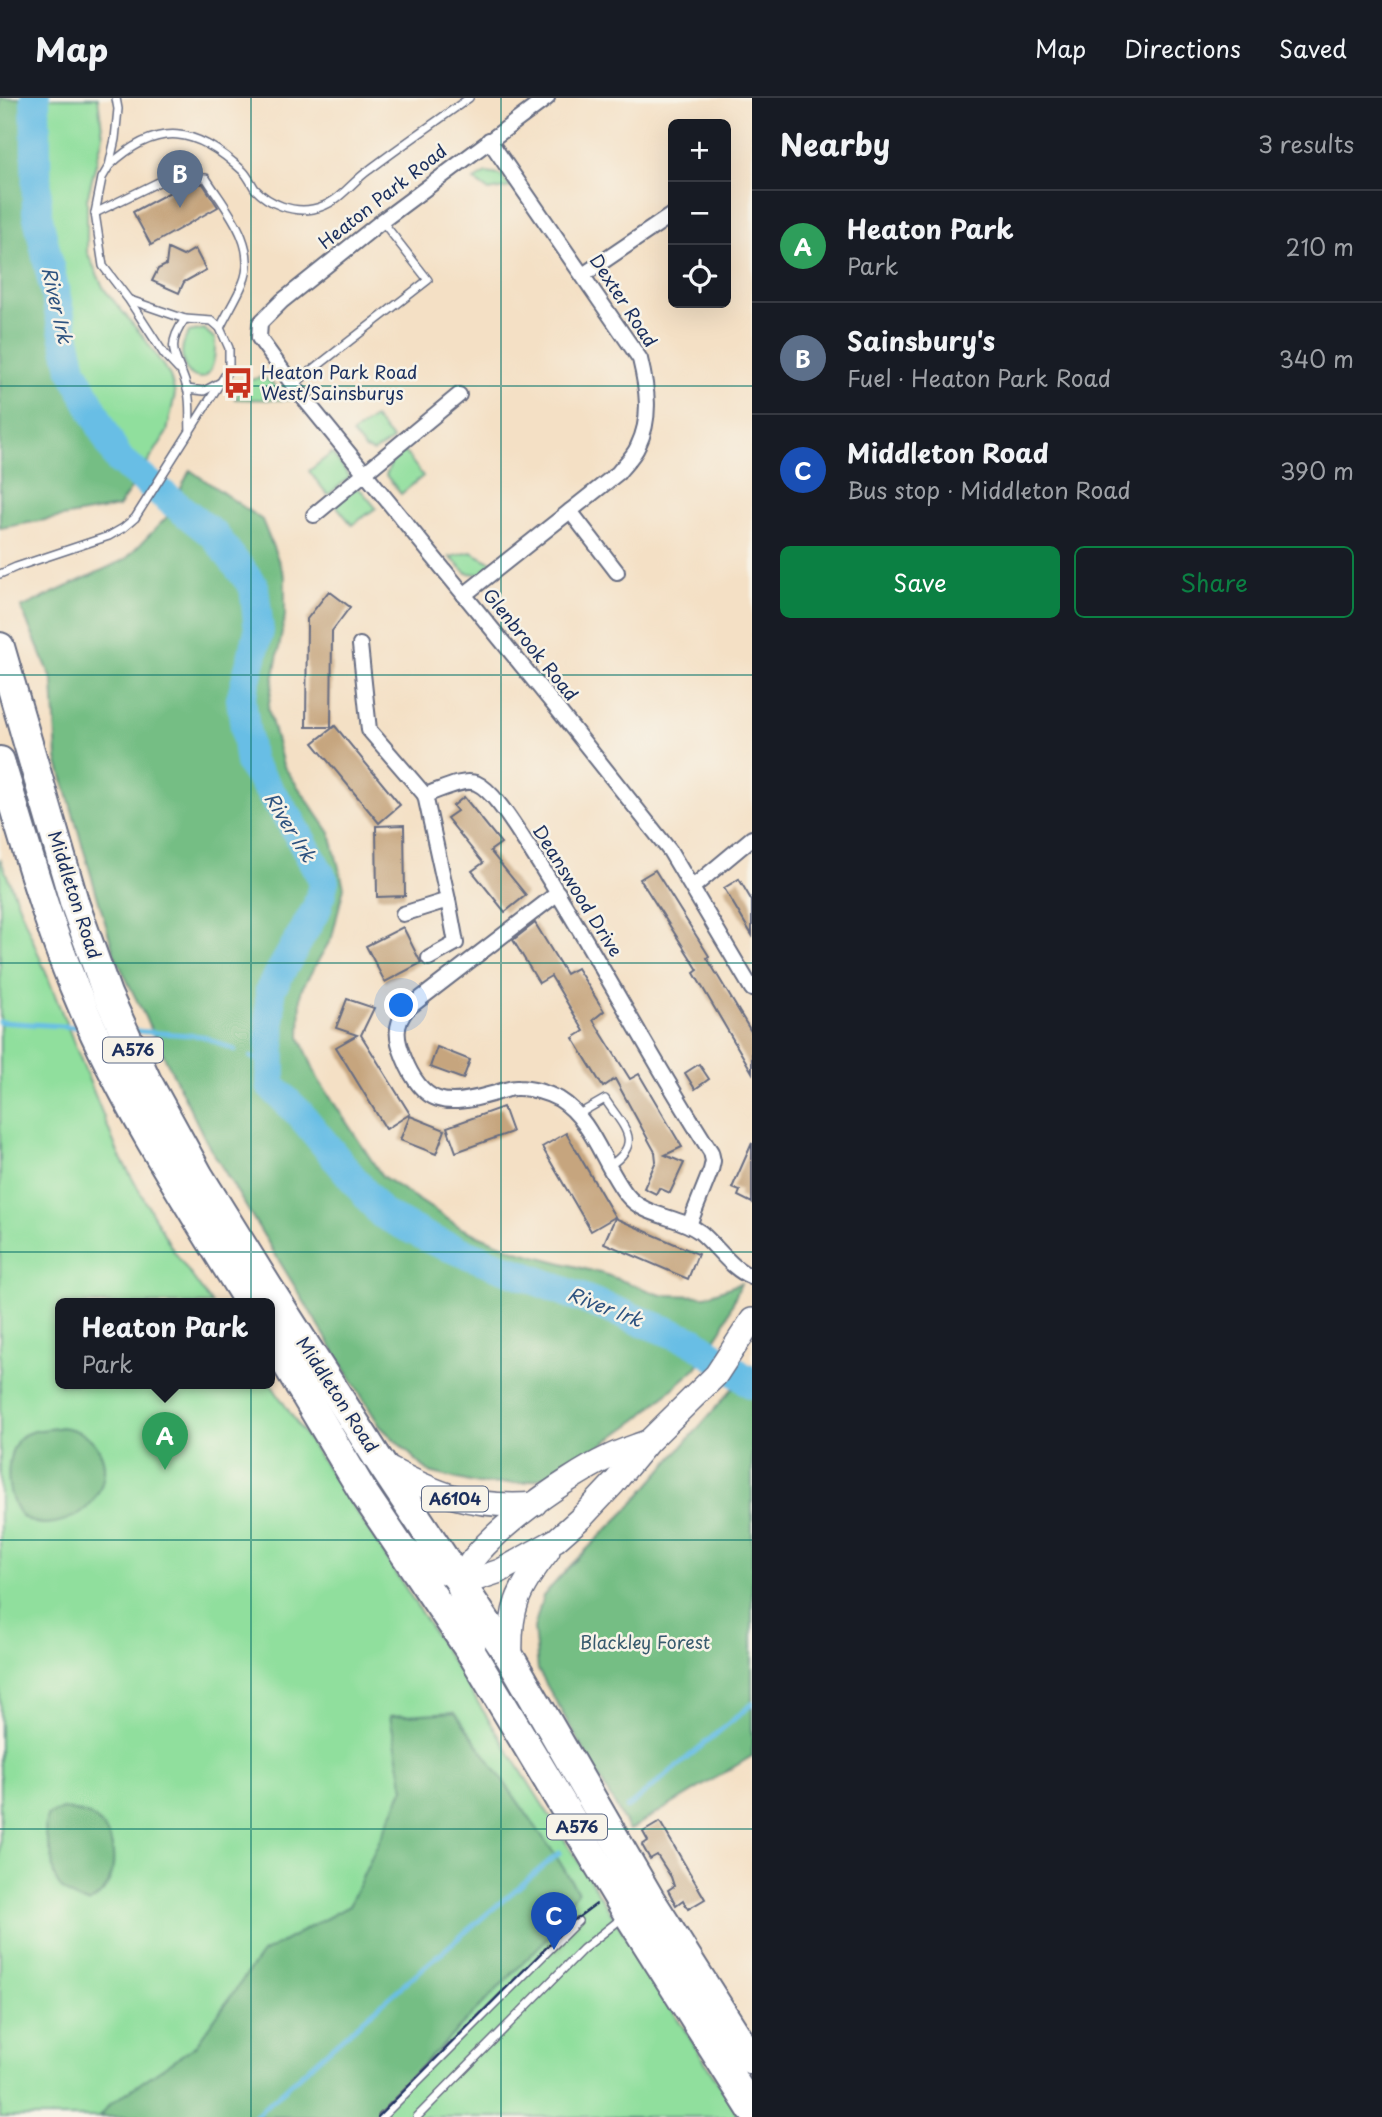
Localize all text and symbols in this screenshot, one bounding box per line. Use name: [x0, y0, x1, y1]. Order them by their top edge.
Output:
text: Map: [35, 23, 108, 73]
text: Map: [1035, 30, 1086, 66]
text: Directions: [1124, 30, 1241, 66]
text: Saved: [1279, 30, 1347, 66]
map controls: [668, 119, 731, 308]
button: +: [668, 119, 731, 182]
text: Nearby: [780, 121, 890, 166]
text: 3 results: [1258, 126, 1354, 161]
street label: Heaton Park Road: [312, 137, 452, 255]
pin: B: [157, 150, 203, 208]
button: −: [668, 182, 731, 245]
text: Heaton Park: [847, 209, 1014, 248]
text: A: [794, 229, 812, 264]
text: 210 m: [1286, 229, 1354, 264]
button: locate: [668, 245, 731, 308]
street label: Dexter Road: [584, 248, 665, 352]
text: Park: [847, 248, 898, 283]
water label: River Irk: [36, 264, 81, 347]
text: Sainsbury's: [847, 321, 995, 360]
text: B: [795, 341, 811, 376]
text: 340 m: [1279, 341, 1354, 376]
place label: Heaton Park Road West/Sainsburys: [261, 358, 418, 406]
text: Fuel · Heaton Park Road: [847, 360, 1111, 395]
bus stop icon: Heaton Park Road West/Sainsburys: [221, 366, 255, 400]
text: Middleton Road: [847, 433, 1049, 472]
text: C: [794, 453, 812, 488]
text: 390 m: [1280, 453, 1354, 488]
text: Bus stop · Middleton Road: [847, 472, 1131, 507]
button: Save: [780, 546, 1060, 618]
button: Share: [1074, 546, 1354, 618]
street label: Glenbrook Road: [477, 582, 585, 706]
water label: River Irk: [258, 786, 324, 868]
street label: Deanswood Drive: [527, 819, 630, 962]
street label: Middleton Road: [42, 827, 109, 962]
your location: [384, 988, 418, 1022]
road number: A576: [103, 1038, 163, 1062]
water label: River Irk: [564, 1279, 648, 1334]
popup: [55, 1298, 275, 1389]
text: Heaton Park: [82, 1307, 248, 1346]
street label: Middleton Road: [291, 1331, 386, 1458]
text: Park: [82, 1346, 133, 1381]
pin: A: [142, 1412, 188, 1470]
road number: A6104: [422, 1486, 488, 1512]
park label: Blackley Forest: [580, 1628, 710, 1655]
road number: A576: [547, 1814, 607, 1840]
pin: C: [531, 1892, 577, 1950]

